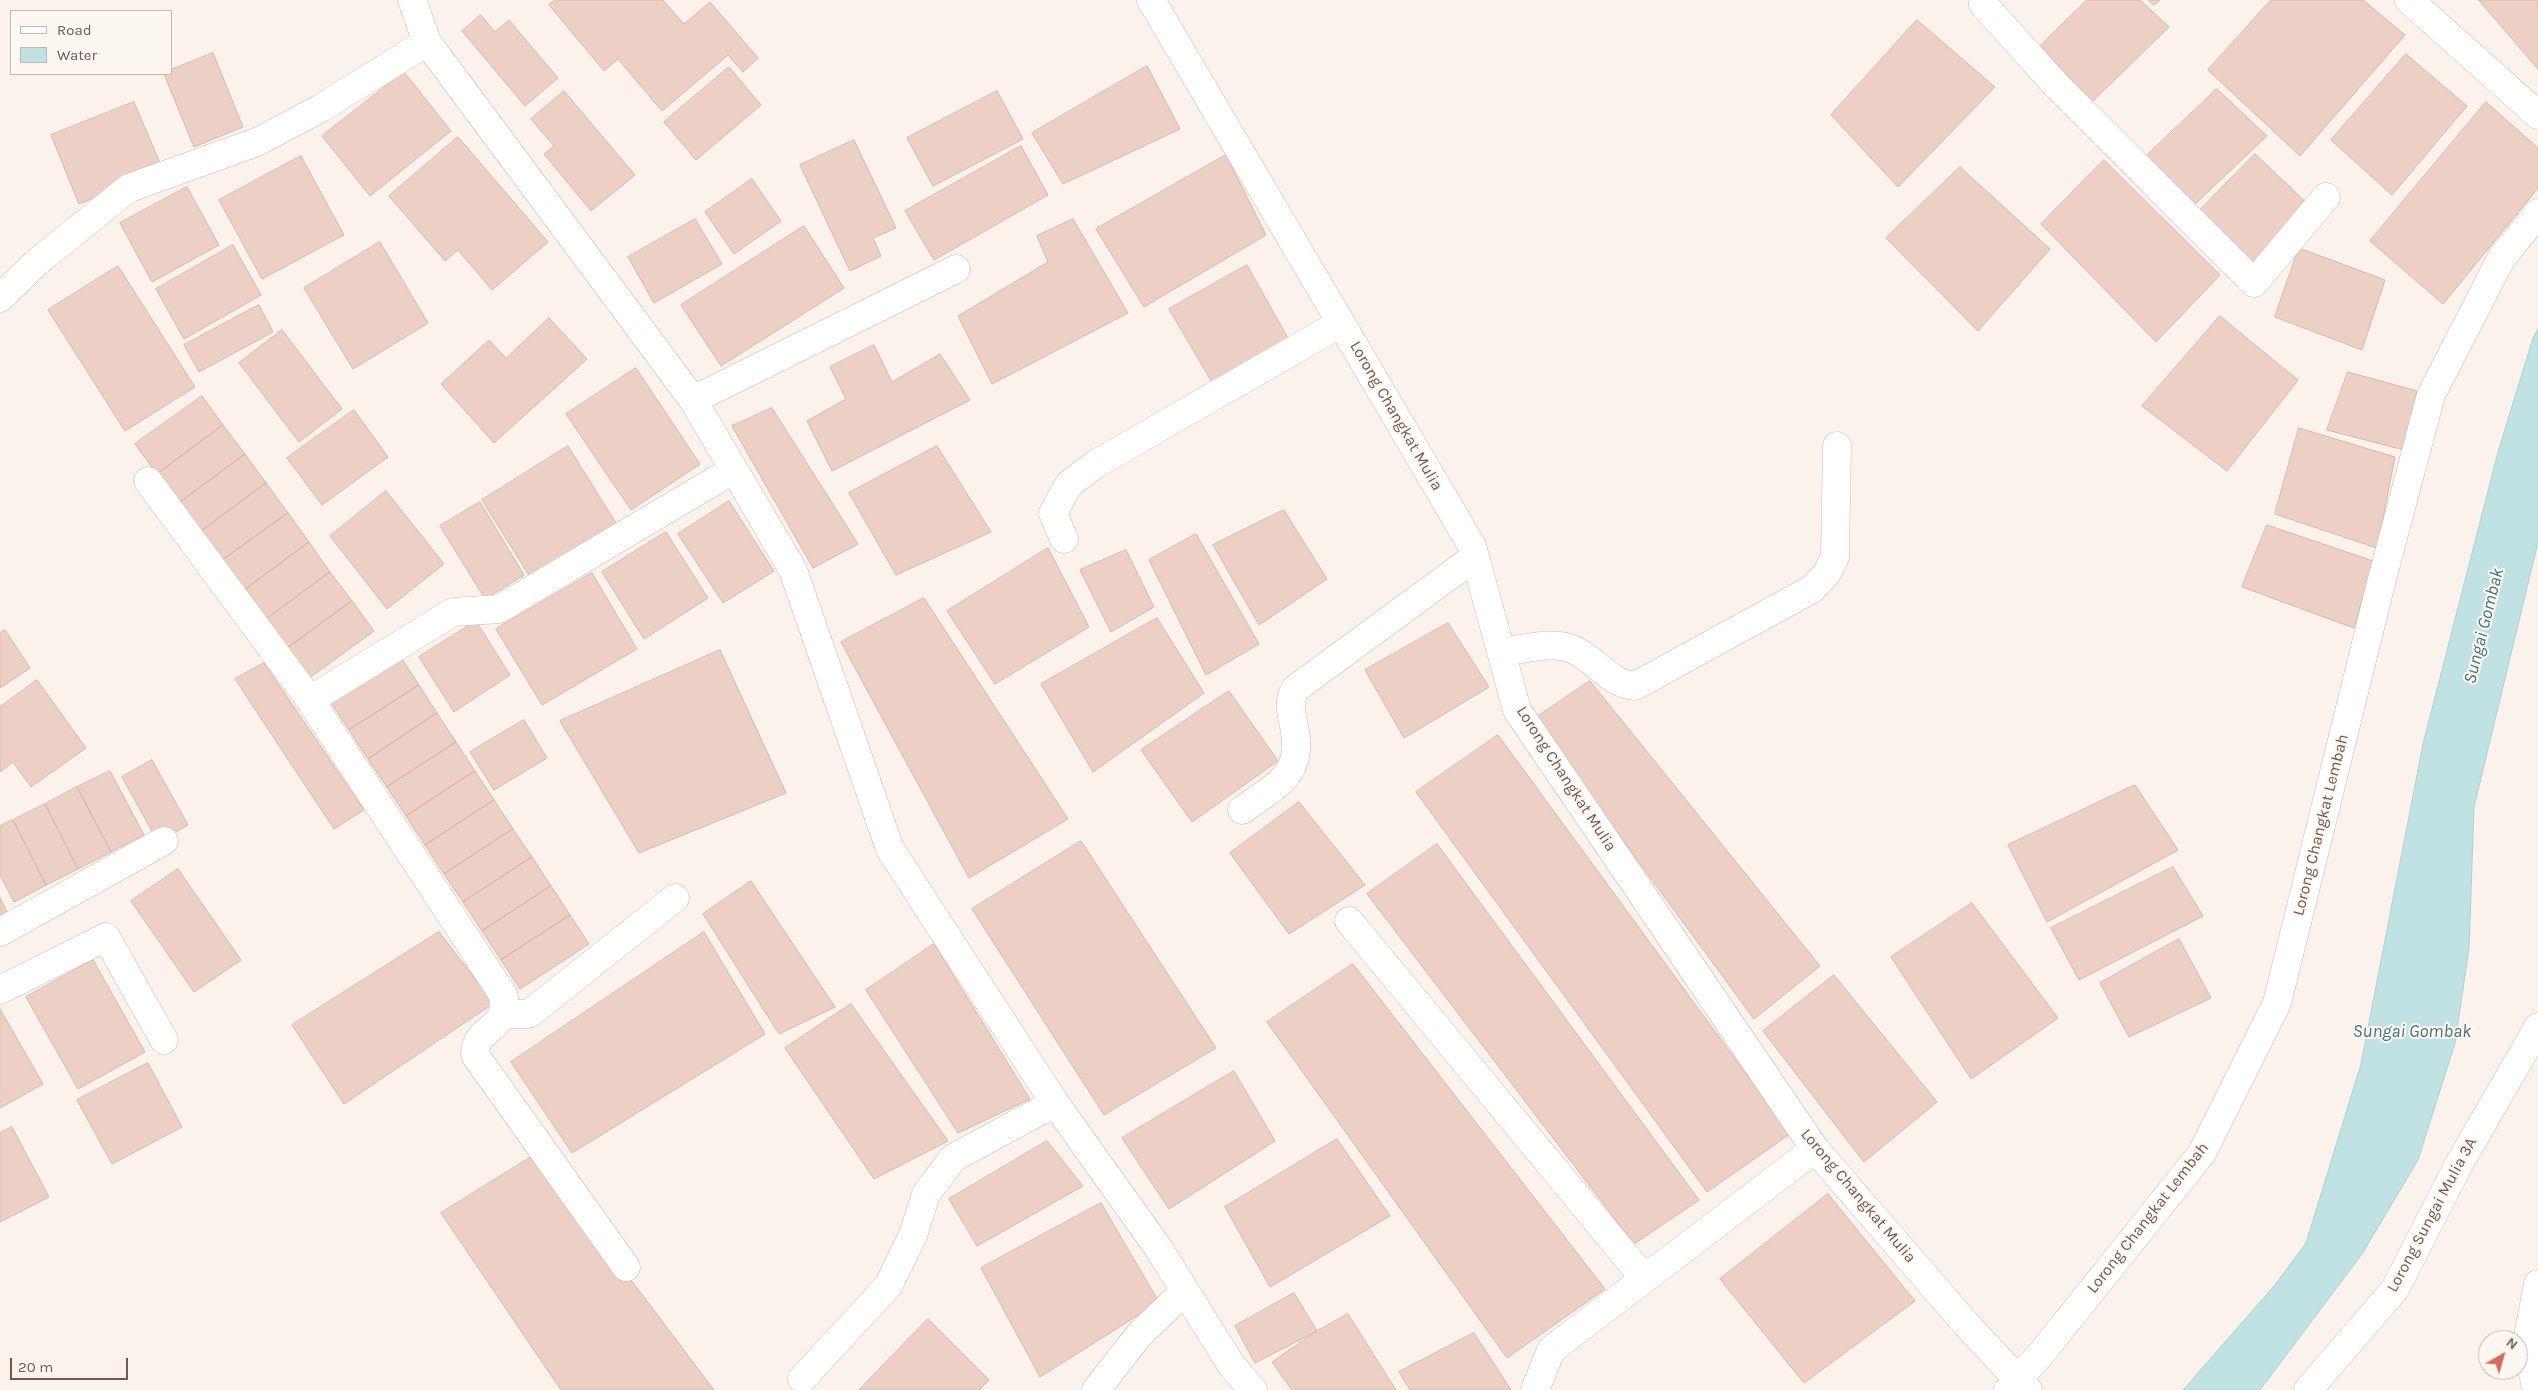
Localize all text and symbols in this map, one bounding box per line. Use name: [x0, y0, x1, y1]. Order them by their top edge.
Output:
legend: [10, 10, 172, 75]
text: Road: [57, 21, 92, 39]
text: Water: [57, 46, 97, 64]
street label: Lorong Changkat Mulia: [1345, 338, 1447, 494]
water label: Sungai Gombak: [2459, 566, 2509, 686]
street label: Lorong Changkat Mulia: [1512, 703, 1620, 855]
street label: Lorong Changkat Lembah: [2289, 732, 2353, 918]
water label: Sungai Gombak: [2353, 1021, 2471, 1043]
street label: Lorong Changkat Mulia: [1796, 1125, 1920, 1267]
street label: Lorong Sungai Mulia 3A: [2383, 1134, 2481, 1296]
street label: Lorong Changkat Lembah: [2083, 1139, 2213, 1297]
north arrow: [2478, 1330, 2528, 1380]
text: N: [2503, 1334, 2521, 1353]
scale bar: [12, 1348, 130, 1380]
text: 20 m: [18, 1358, 53, 1376]

